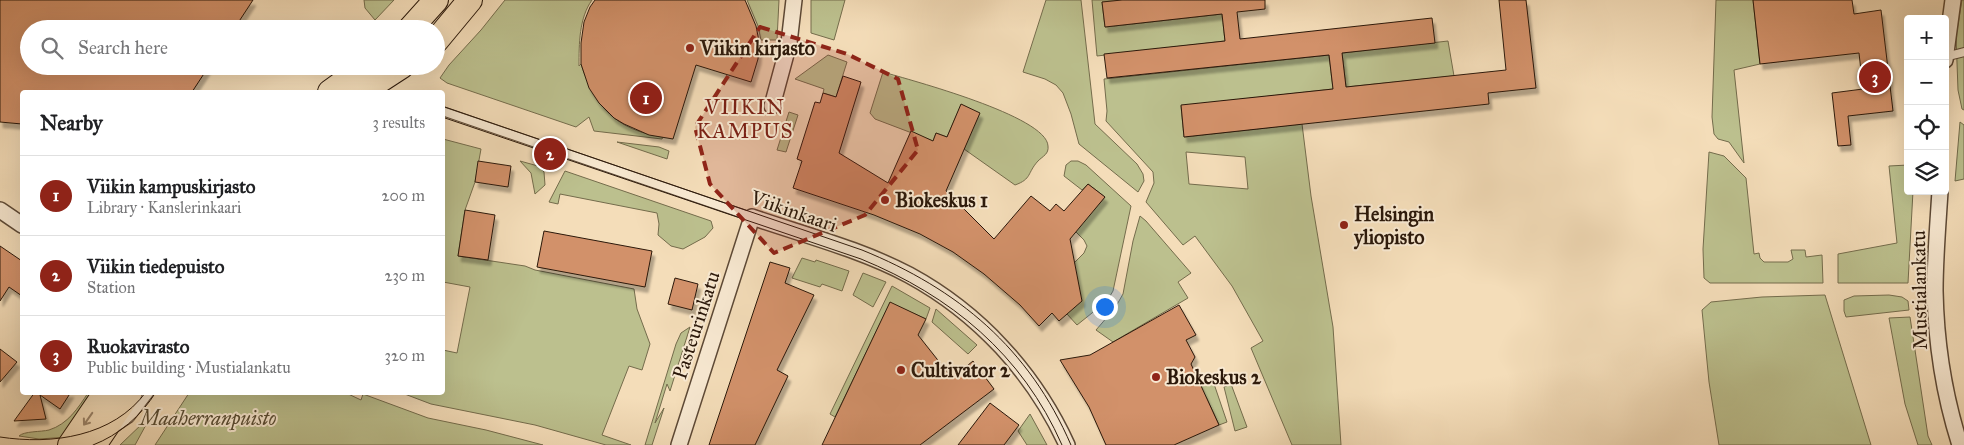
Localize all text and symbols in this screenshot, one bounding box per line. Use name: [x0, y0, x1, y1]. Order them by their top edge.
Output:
map controls: [1904, 15, 1949, 195]
button: +: [1904, 15, 1949, 60]
search box: [20, 20, 445, 75]
icon: search: [38, 34, 66, 62]
text: Search here: [78, 36, 168, 59]
place label: Viikin kirjasto: [699, 36, 815, 61]
marker: Viikin kirjasto: [684, 42, 696, 54]
pin: 3: [1859, 58, 1891, 96]
button: −: [1904, 60, 1949, 105]
pin: 1: [630, 79, 662, 117]
district label: VIIKIN KAMPUS: [696, 94, 794, 144]
button: locate: [1904, 105, 1949, 150]
text: Nearby: [40, 110, 103, 136]
text: 3 results: [372, 113, 425, 132]
pin: 2: [534, 135, 566, 173]
button: layers: [1904, 150, 1949, 195]
text: Viikin kampuskirjasto: [87, 175, 256, 198]
street label: Viikinkaari: [747, 185, 841, 237]
text: 1: [53, 186, 59, 205]
text: 200 m: [382, 186, 425, 205]
place label: Biokeskus 1: [895, 188, 988, 212]
marker: Biokeskus 1: [879, 194, 891, 206]
text: Library · Kanslerinkaari: [87, 198, 241, 217]
place label: Helsingin yliopisto: [1353, 202, 1434, 250]
marker: Helsingin yliopisto: [1338, 219, 1350, 231]
street label: Mustialankatu: [1906, 230, 1932, 350]
text: Viikin tiedepuisto: [87, 255, 225, 278]
text: 2: [52, 266, 60, 285]
text: 230 m: [385, 266, 425, 285]
street label: Pasteurinkatu: [667, 268, 725, 382]
text: Station: [87, 278, 135, 297]
your location: [1092, 294, 1118, 320]
text: Ruokavirasto: [87, 335, 190, 358]
text: 3: [53, 346, 59, 365]
text: 320 m: [385, 346, 425, 365]
text: Public building · Mustialankatu: [87, 358, 291, 377]
place label: Cultivator 2: [911, 358, 1011, 382]
marker: Cultivator 2: [895, 364, 907, 376]
place label: Biokeskus 2: [1166, 365, 1262, 389]
marker: Biokeskus 2: [1150, 371, 1162, 383]
park label: Maaherranpuisto: [138, 406, 277, 431]
one-way arrow: [83, 412, 93, 426]

